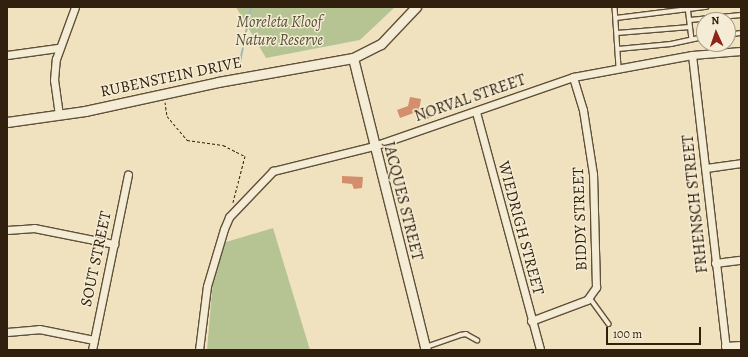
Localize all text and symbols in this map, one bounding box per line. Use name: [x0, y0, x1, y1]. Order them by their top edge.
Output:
park label: Moreleta Kloof Nature Reserve: [235, 12, 323, 50]
north arrow: [696, 12, 736, 52]
text: N: [711, 13, 720, 28]
street label: RUBENSTEIN DRIVE: [99, 53, 243, 101]
street label: NORVAL STREET: [412, 70, 528, 126]
street label: FRHENSCH STREET: [678, 134, 712, 274]
street label: JACQUES STREET: [379, 140, 427, 262]
street label: WIEDRIGH STREET: [494, 159, 548, 297]
street label: BIDDY STREET: [569, 167, 591, 271]
street label: SOUT STREET: [77, 210, 115, 308]
scale bar: [608, 319, 703, 345]
text: 100 m: [613, 326, 642, 342]

